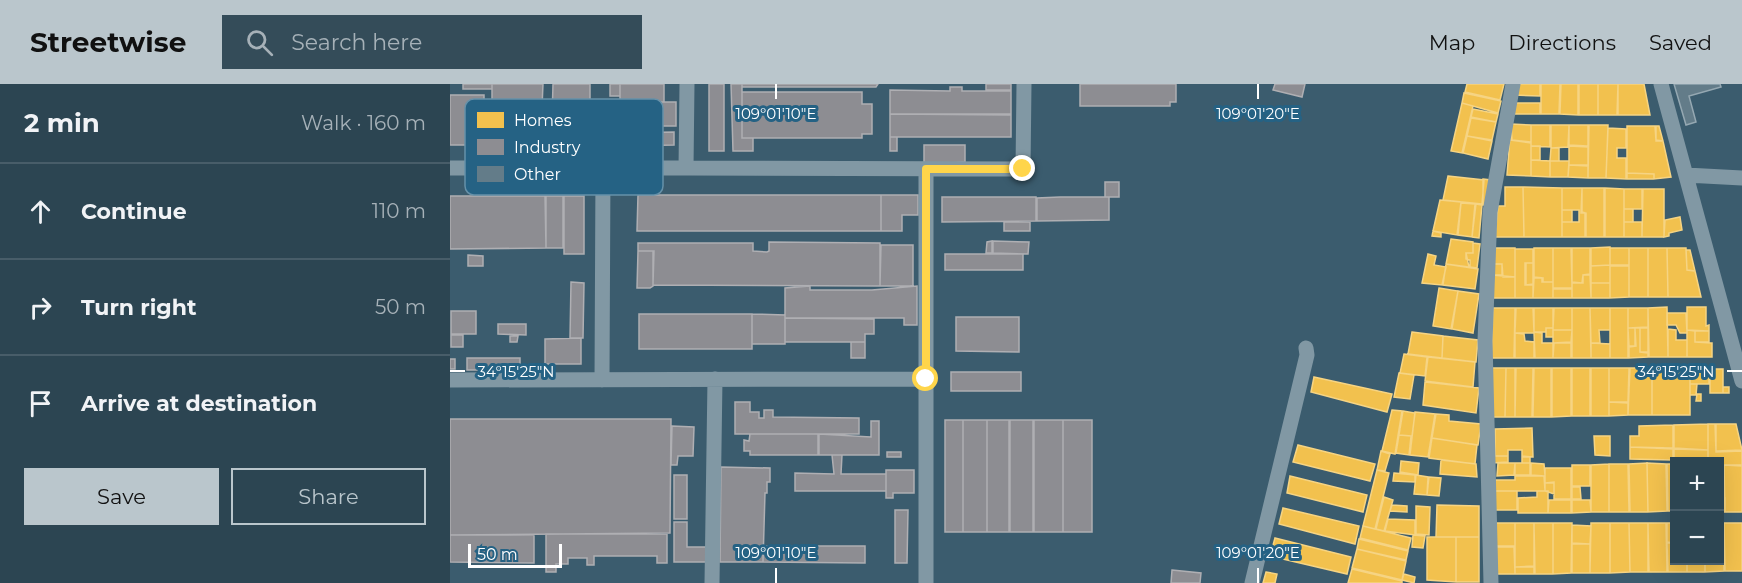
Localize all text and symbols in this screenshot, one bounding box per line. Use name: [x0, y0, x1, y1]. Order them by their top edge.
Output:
search box: [222, 15, 642, 69]
text: Streetwise: [30, 25, 186, 59]
icon: search: [243, 26, 276, 59]
text: Search here: [291, 29, 422, 56]
text: Map: [1429, 30, 1475, 55]
text: Directions: [1508, 30, 1616, 55]
text: Saved: [1649, 30, 1712, 55]
legend: [465, 99, 663, 195]
text: 109°01'10"E: [735, 104, 817, 123]
text: 109°01'20"E: [1216, 104, 1300, 123]
text: 2 min: [24, 107, 100, 139]
text: Walk · 160 m: [301, 111, 426, 135]
text: Homes: [514, 111, 572, 130]
text: Industry: [514, 138, 581, 157]
route end: [1009, 155, 1035, 181]
text: Other: [514, 165, 561, 184]
icon: ahead: [24, 195, 57, 228]
text: Continue: [81, 198, 187, 225]
text: 110 m: [372, 199, 426, 223]
icon: right: [24, 291, 57, 324]
text: Turn right: [81, 294, 196, 321]
text: 50 m: [375, 295, 426, 319]
text: 34°15'25"N: [478, 362, 554, 381]
text: 34°15'25"N: [1638, 362, 1714, 381]
route start: [912, 365, 938, 391]
icon: arrive: [24, 387, 57, 420]
text: Arrive at destination: [81, 390, 317, 417]
map controls: [1670, 457, 1724, 565]
button: +: [1670, 457, 1724, 511]
button: Save: [24, 468, 219, 525]
button: Share: [231, 468, 426, 525]
button: −: [1670, 511, 1724, 565]
scale bar: [468, 541, 562, 568]
text: 109°01'10"E: [735, 543, 817, 562]
text: 109°01'20"E: [1216, 543, 1300, 562]
text: 50 m: [477, 545, 518, 564]

